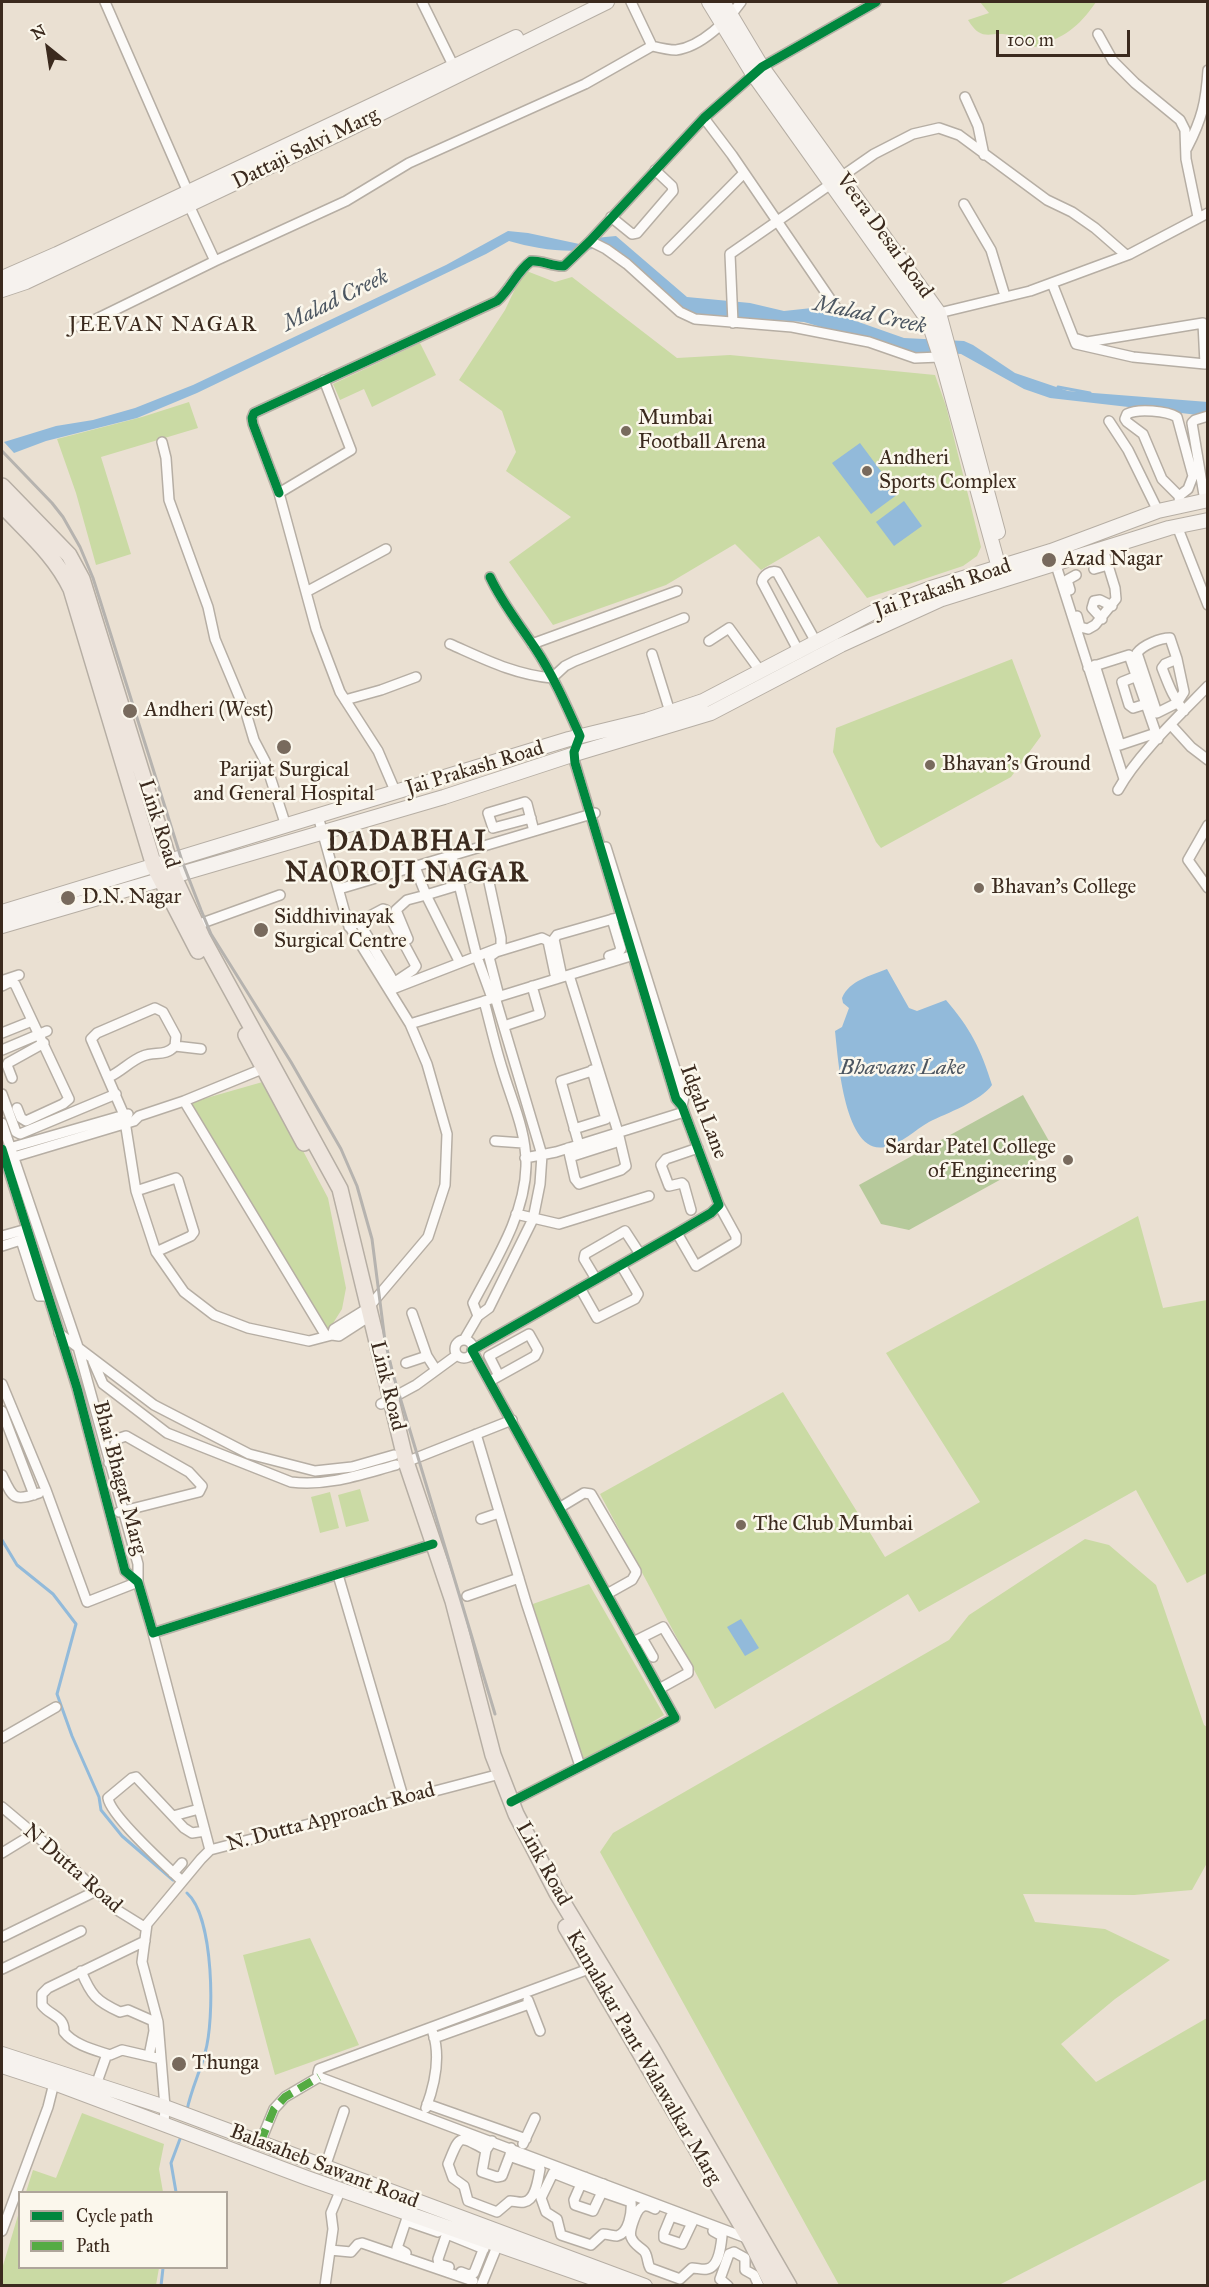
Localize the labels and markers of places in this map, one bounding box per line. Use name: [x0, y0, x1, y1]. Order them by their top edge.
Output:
place label: Mumbai Football Arena: [638, 406, 766, 456]
marker: Mumbai Football Arena: [619, 424, 633, 438]
place label: Andheri Sports Complex: [879, 446, 1016, 496]
marker: Andheri Sports Complex: [860, 464, 874, 478]
place label: Azad Nagar: [1062, 547, 1163, 573]
marker: Azad Nagar: [1040, 551, 1058, 569]
place label: Andheri (West): [144, 698, 273, 724]
marker: Andheri (West): [121, 702, 139, 720]
marker: Parijat Surgical and General Hospital: [275, 738, 293, 756]
place label: Bhavan's Ground: [942, 752, 1091, 778]
place label: Parijat Surgical and General Hospital: [194, 758, 374, 808]
marker: Bhavan's Ground: [923, 758, 937, 772]
place label: Bhavan's College: [991, 875, 1136, 901]
marker: Bhavan's College: [972, 881, 986, 895]
place label: D.N. Nagar: [82, 885, 181, 911]
marker: D.N. Nagar: [59, 889, 77, 907]
place label: Siddhivinayak Surgical Centre: [274, 905, 407, 955]
marker: Siddhivinayak Surgical Centre: [252, 921, 270, 939]
place label: Sardar Patel College of Engineering: [885, 1135, 1056, 1185]
marker: Sardar Patel College of Engineering: [1061, 1153, 1075, 1167]
place label: The Club Mumbai: [753, 1512, 913, 1538]
marker: The Club Mumbai: [734, 1518, 748, 1532]
place label: Thunga: [192, 2051, 259, 2077]
marker: Thunga: [170, 2055, 188, 2073]

